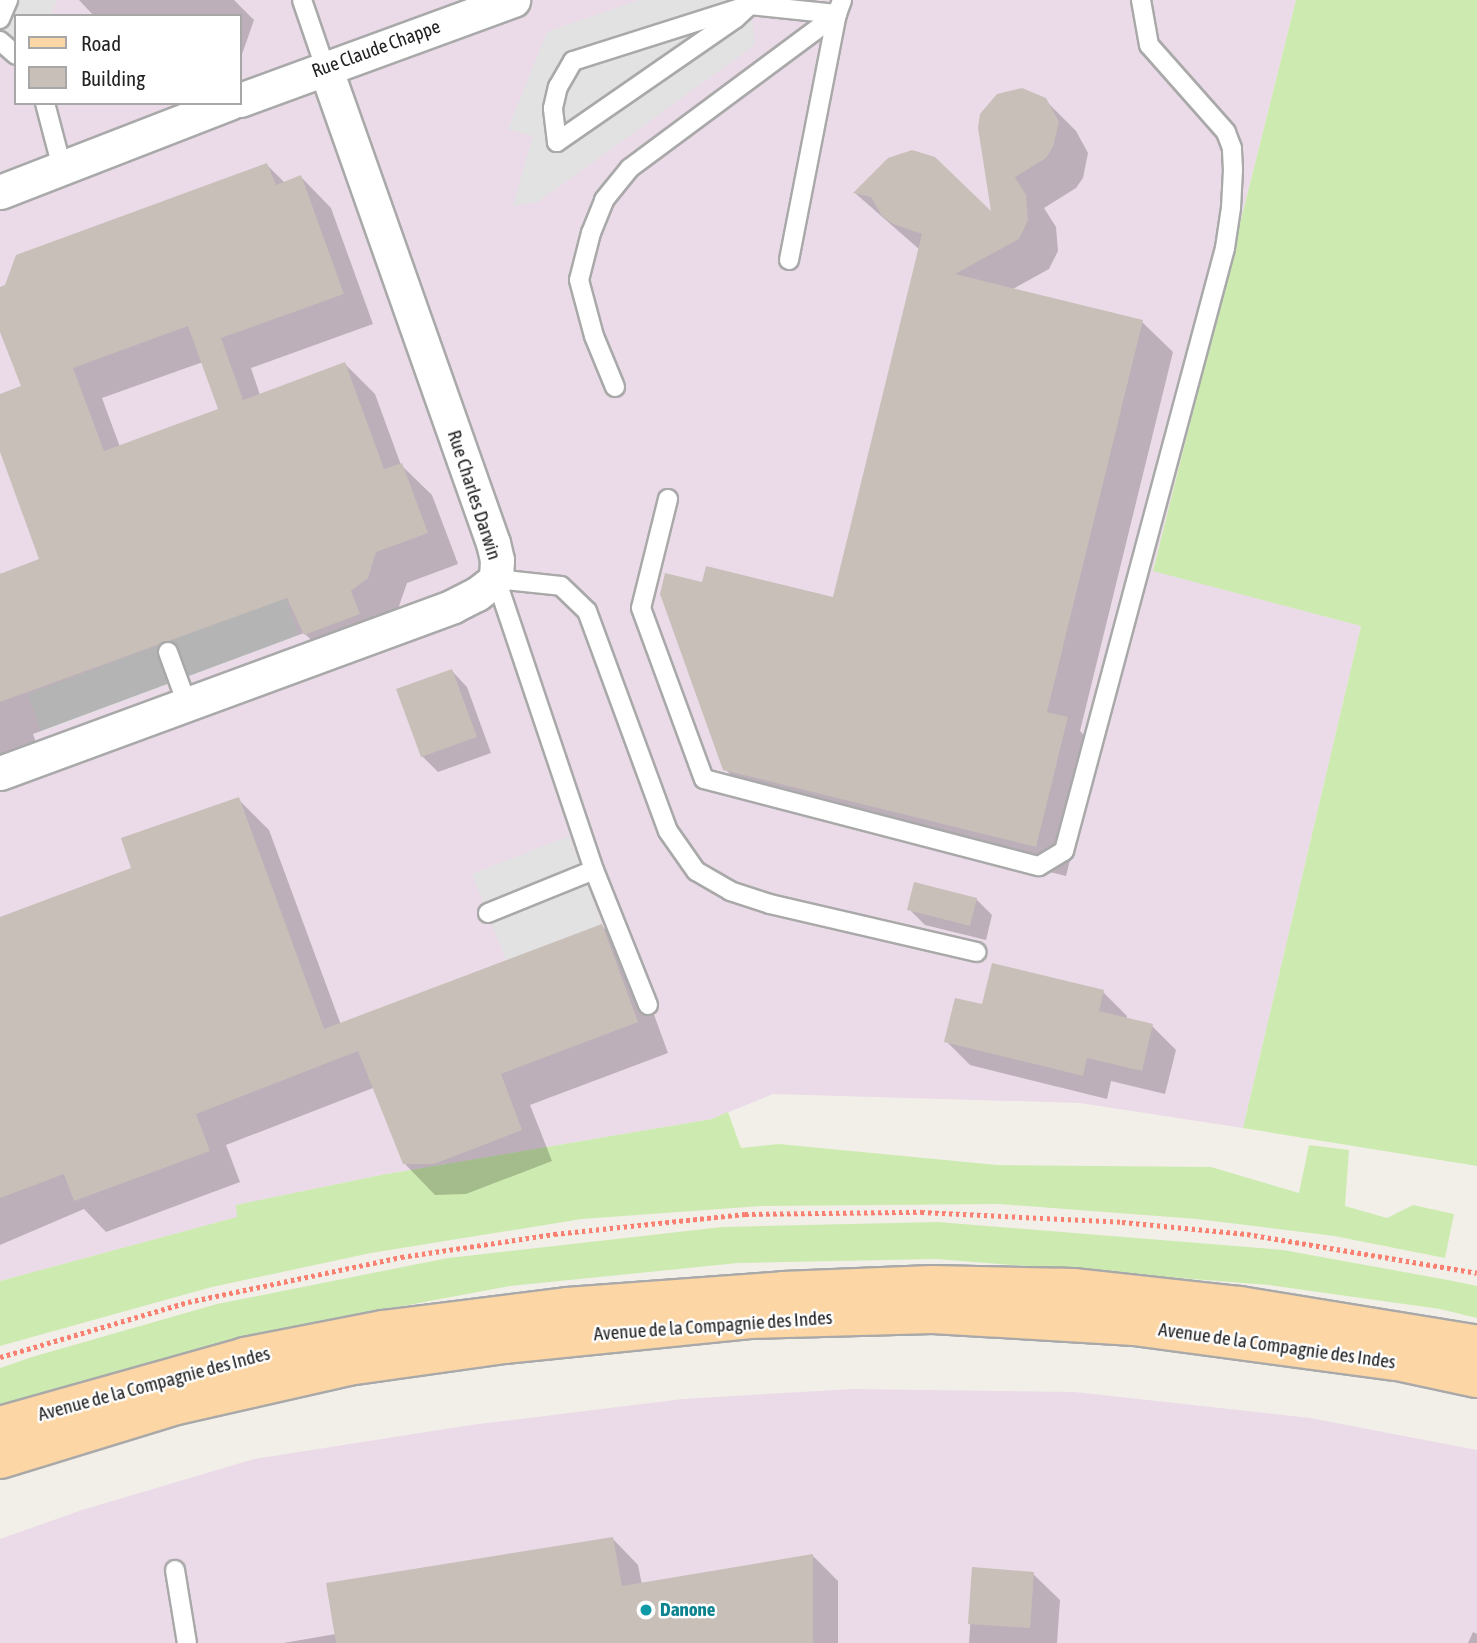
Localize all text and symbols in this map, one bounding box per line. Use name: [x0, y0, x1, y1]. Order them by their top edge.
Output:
legend: [14, 14, 242, 105]
street label: Rue Claude Chappe: [309, 15, 443, 83]
text: Road: [81, 31, 121, 55]
text: Building: [81, 66, 145, 90]
street label: Rue Charles Darwin: [442, 427, 506, 563]
street label: Avenue de la Compagnie des Indes: [593, 1306, 833, 1346]
street label: Avenue de la Compagnie des Indes: [1157, 1318, 1397, 1374]
street label: Avenue de la Compagnie des Indes: [36, 1342, 272, 1426]
place label: Danone: [660, 1599, 715, 1621]
marker: Danone: [638, 1602, 654, 1618]

